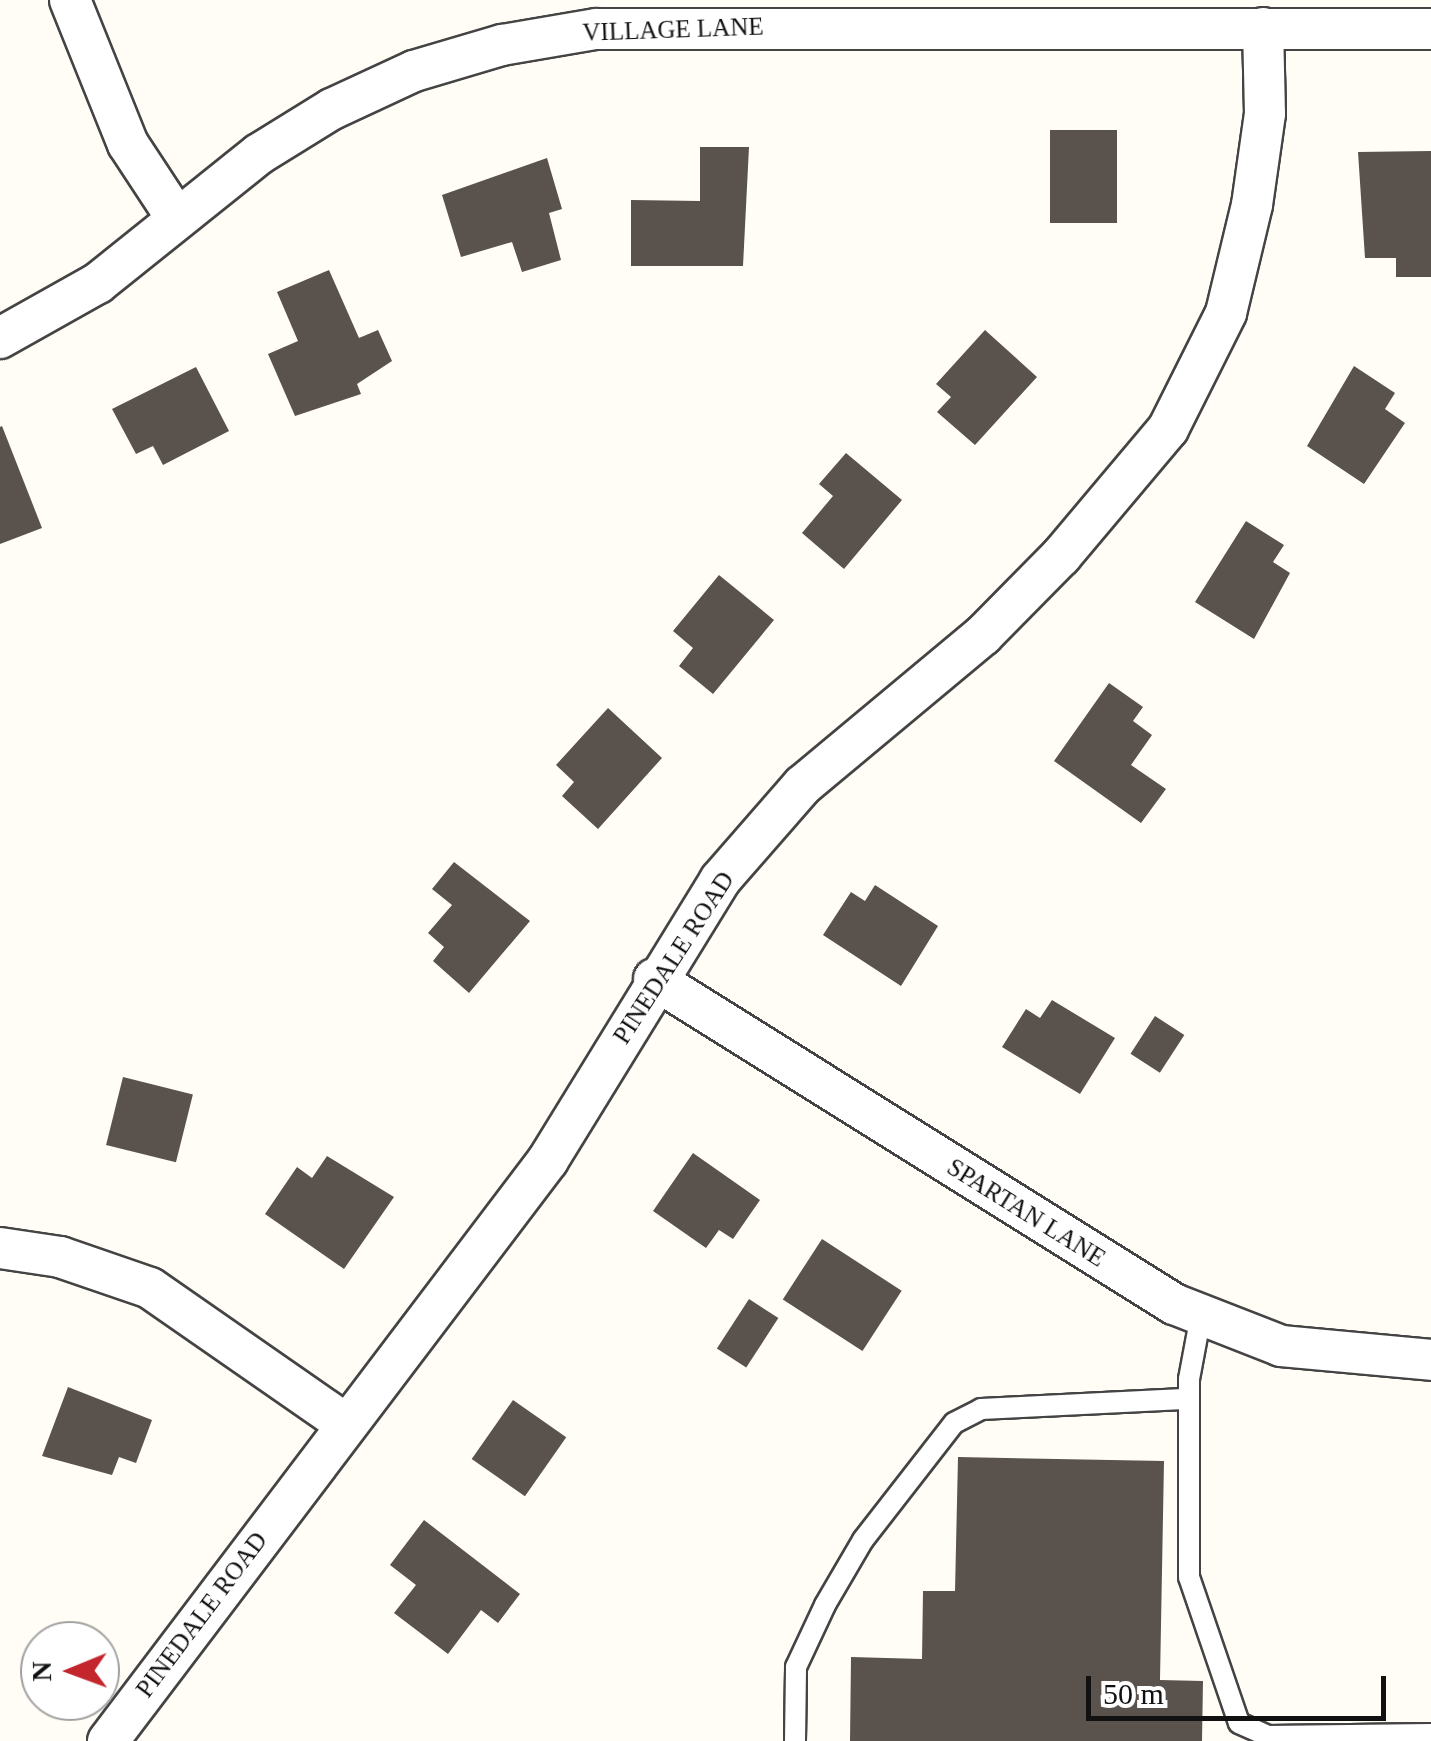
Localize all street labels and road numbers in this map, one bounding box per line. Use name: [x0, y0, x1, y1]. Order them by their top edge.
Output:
street label: VILLAGE LANE: [582, 12, 764, 48]
street label: PINEDALE ROAD: [607, 866, 741, 1050]
street label: SPARTAN LANE: [941, 1152, 1111, 1274]
street label: PINEDALE ROAD: [130, 1526, 274, 1704]

